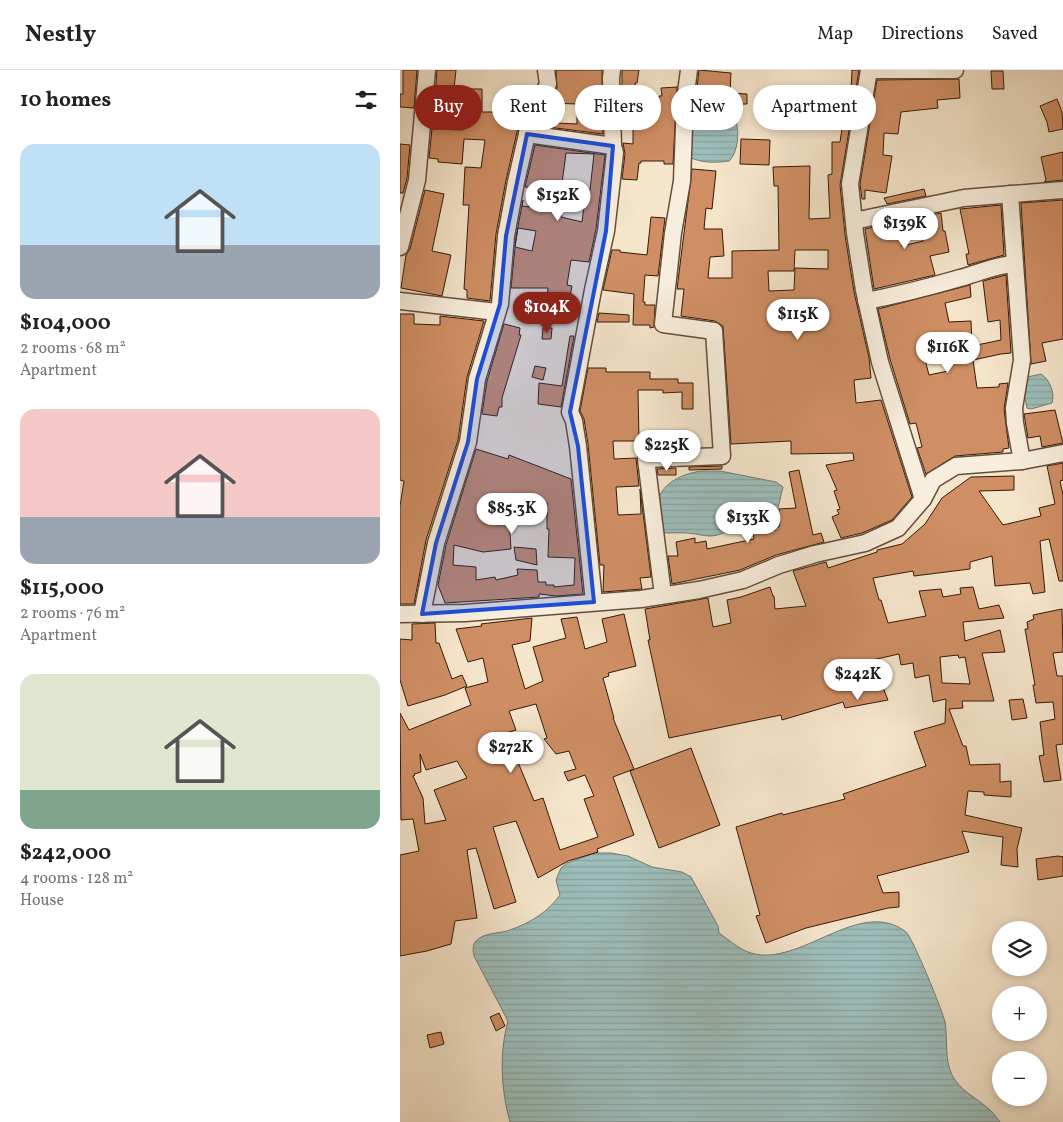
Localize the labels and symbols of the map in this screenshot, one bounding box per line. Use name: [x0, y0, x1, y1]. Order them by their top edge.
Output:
pin: $152K: [523, 180, 593, 222]
pin: $139K: [870, 208, 940, 250]
pin: $104K: [512, 292, 582, 334]
pin: $115K: [763, 298, 833, 341]
pin: $116K: [913, 332, 983, 374]
pin: $225K: [632, 430, 702, 472]
pin: $85.3K: [471, 492, 553, 535]
pin: $133K: [713, 502, 783, 544]
pin: $242K: [823, 658, 893, 701]
pin: $272K: [476, 732, 546, 774]

